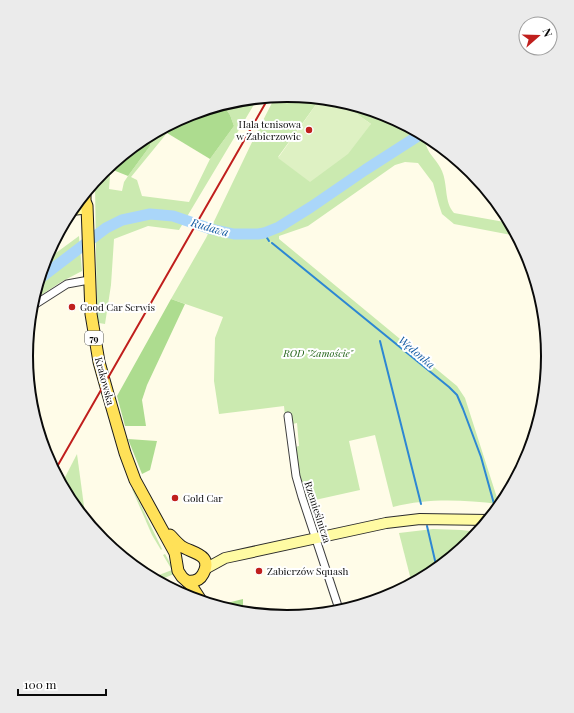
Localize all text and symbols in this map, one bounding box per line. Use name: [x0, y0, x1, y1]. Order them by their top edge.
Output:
north arrow: [518, 16, 558, 56]
text: N: [539, 26, 556, 39]
place label: Hala tenisowa w Zabierzowie: [236, 117, 301, 143]
marker: Hala tenisowa w Zabierzowie: [304, 125, 314, 135]
water label: Rudawa: [188, 214, 231, 240]
place label: Good Car Serwis: [80, 300, 155, 314]
marker: Good Car Serwis: [67, 302, 77, 312]
road number: 79: [85, 331, 103, 345]
water label: Wędonka: [396, 332, 439, 372]
park label: ROD "Zamoście": [282, 346, 354, 360]
street label: Krakowska: [92, 355, 118, 407]
street label: Rzemieślnicza: [301, 479, 335, 545]
place label: Gold Car: [183, 491, 223, 505]
marker: Gold Car: [170, 493, 180, 503]
place label: Zabierzów Squash: [267, 564, 348, 578]
marker: Zabierzów Squash: [254, 566, 264, 576]
scale bar: [18, 671, 106, 697]
text: 100 m: [24, 676, 57, 692]

